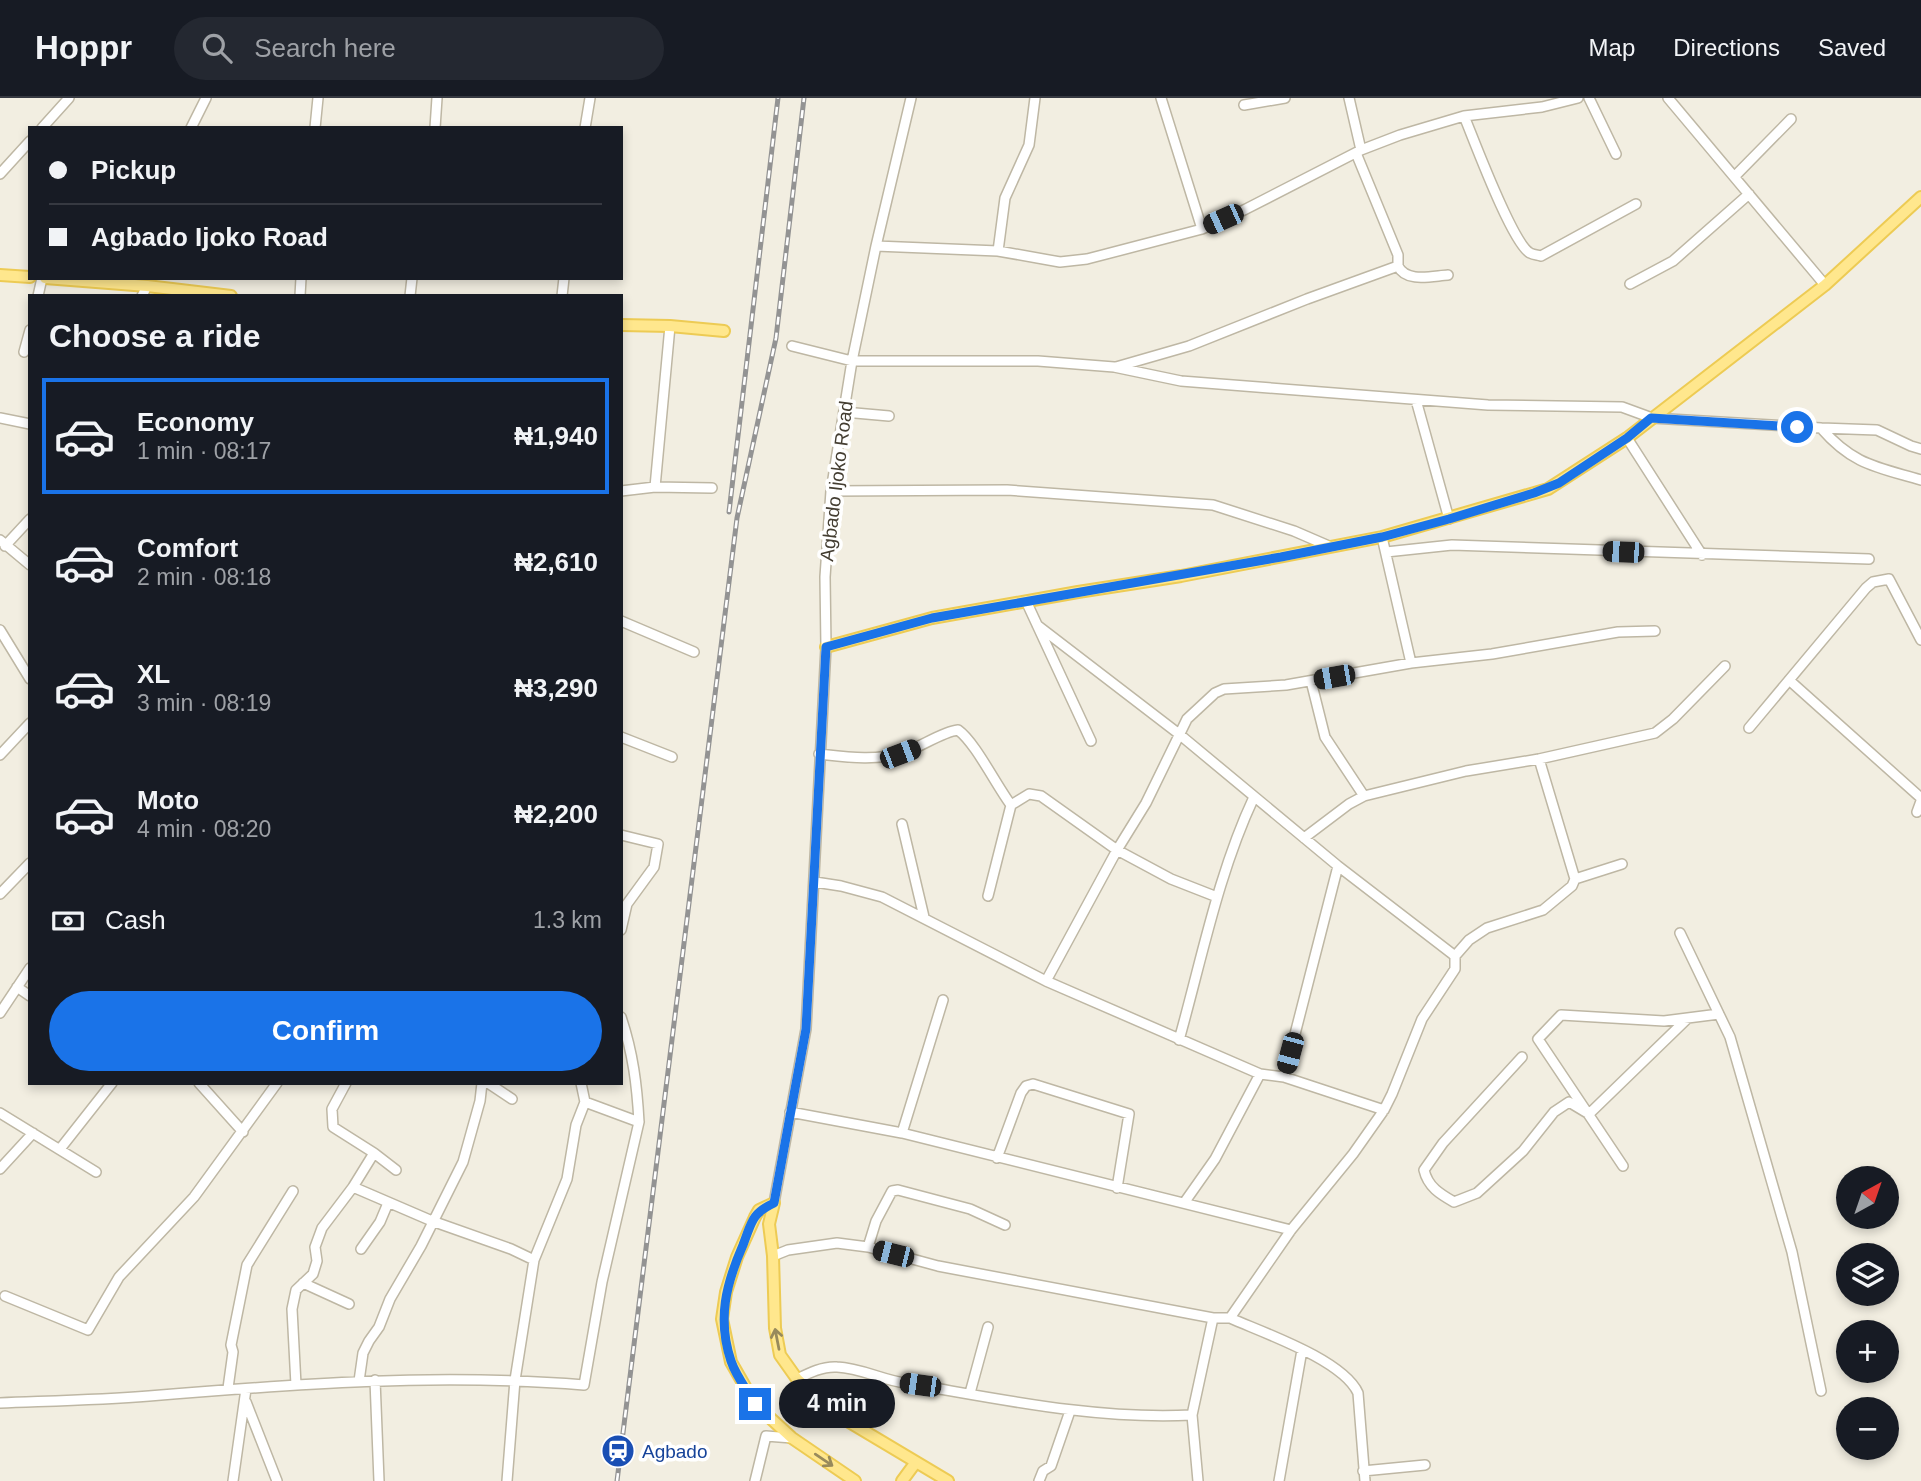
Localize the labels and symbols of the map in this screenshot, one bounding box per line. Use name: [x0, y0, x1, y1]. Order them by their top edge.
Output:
car: [1200, 201, 1247, 237]
street label: Agbado Ijoko Road: [816, 400, 857, 563]
route start: [1781, 411, 1813, 443]
car: [1602, 541, 1645, 563]
car: [1312, 663, 1357, 691]
car: [877, 737, 924, 771]
car: [1275, 1030, 1306, 1076]
north arrow: [1836, 1166, 1899, 1228]
car: [871, 1239, 916, 1269]
one-way arrow: [770, 1328, 783, 1351]
car: [898, 1372, 943, 1398]
callout: 4 min: [780, 1380, 895, 1428]
route end: [739, 1388, 771, 1420]
station icon: Agbado: [599, 1432, 637, 1470]
place label: Agbado: [642, 1441, 708, 1462]
one-way arrow: [813, 1453, 833, 1467]

